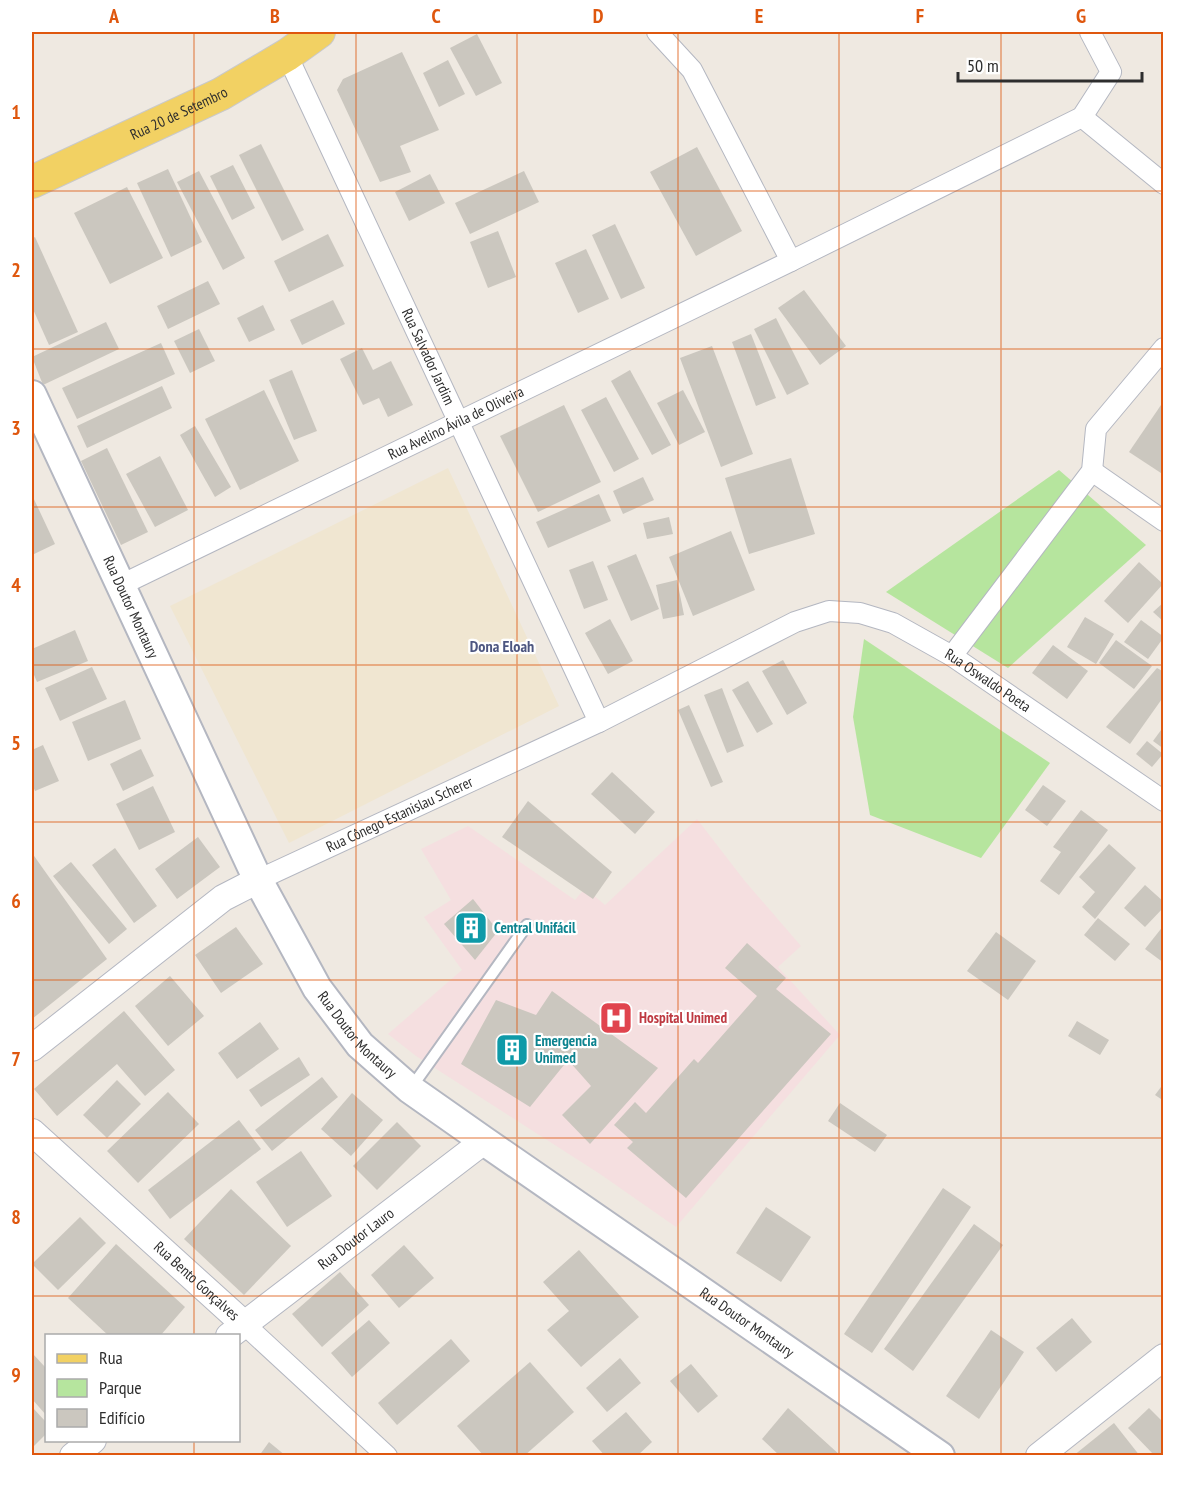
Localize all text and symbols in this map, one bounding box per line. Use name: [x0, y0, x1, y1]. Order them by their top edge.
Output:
text: A: [108, 3, 120, 29]
text: B: [270, 3, 280, 29]
text: C: [431, 3, 441, 29]
text: D: [593, 3, 604, 29]
text: E: [755, 3, 763, 29]
text: F: [916, 3, 924, 29]
text: G: [1076, 3, 1086, 29]
scale bar: [958, 45, 1142, 83]
text: 50 m: [967, 54, 999, 77]
street label: Rua 20 de Setembro: [127, 82, 231, 144]
text: 1: [11, 99, 21, 125]
text: 2: [11, 257, 21, 283]
street label: Rua Salvador Jardim: [398, 305, 459, 408]
street label: Rua Avelino Ávila de Oliveira: [385, 382, 527, 463]
text: 3: [11, 415, 21, 441]
street label: Rua Doutor Montaury: [99, 553, 163, 661]
text: 4: [11, 572, 21, 598]
district label: Dona Eloah: [470, 636, 534, 656]
street label: Rua Oswaldo Poeta: [942, 644, 1035, 716]
text: 5: [11, 730, 21, 756]
street label: Rua Cônego Estanislau Scherer: [323, 771, 477, 856]
text: 6: [11, 888, 21, 914]
building icon: Central Unifácil: [453, 910, 489, 946]
place label: Central Unifácil: [494, 918, 576, 937]
street label: Rua Doutor Montaury: [314, 987, 401, 1082]
hospital icon: Hospital Unimed: [598, 1000, 634, 1036]
place label: Hospital Unimed: [639, 1008, 727, 1027]
place label: Emergencia Unimed: [535, 1031, 597, 1067]
building icon: Emergencia Unimed: [494, 1032, 530, 1068]
text: 7: [11, 1046, 21, 1072]
street label: Rua Doutor Lauro: [314, 1203, 398, 1274]
text: 8: [11, 1204, 21, 1230]
street label: Rua Bento Gonçalves: [150, 1237, 244, 1324]
street label: Rua Doutor Montaury: [696, 1283, 798, 1362]
legend: [45, 1334, 240, 1442]
text: Rua: [99, 1346, 123, 1369]
text: 9: [11, 1362, 21, 1388]
text: Parque: [99, 1376, 142, 1399]
text: Edifício: [99, 1406, 145, 1429]

